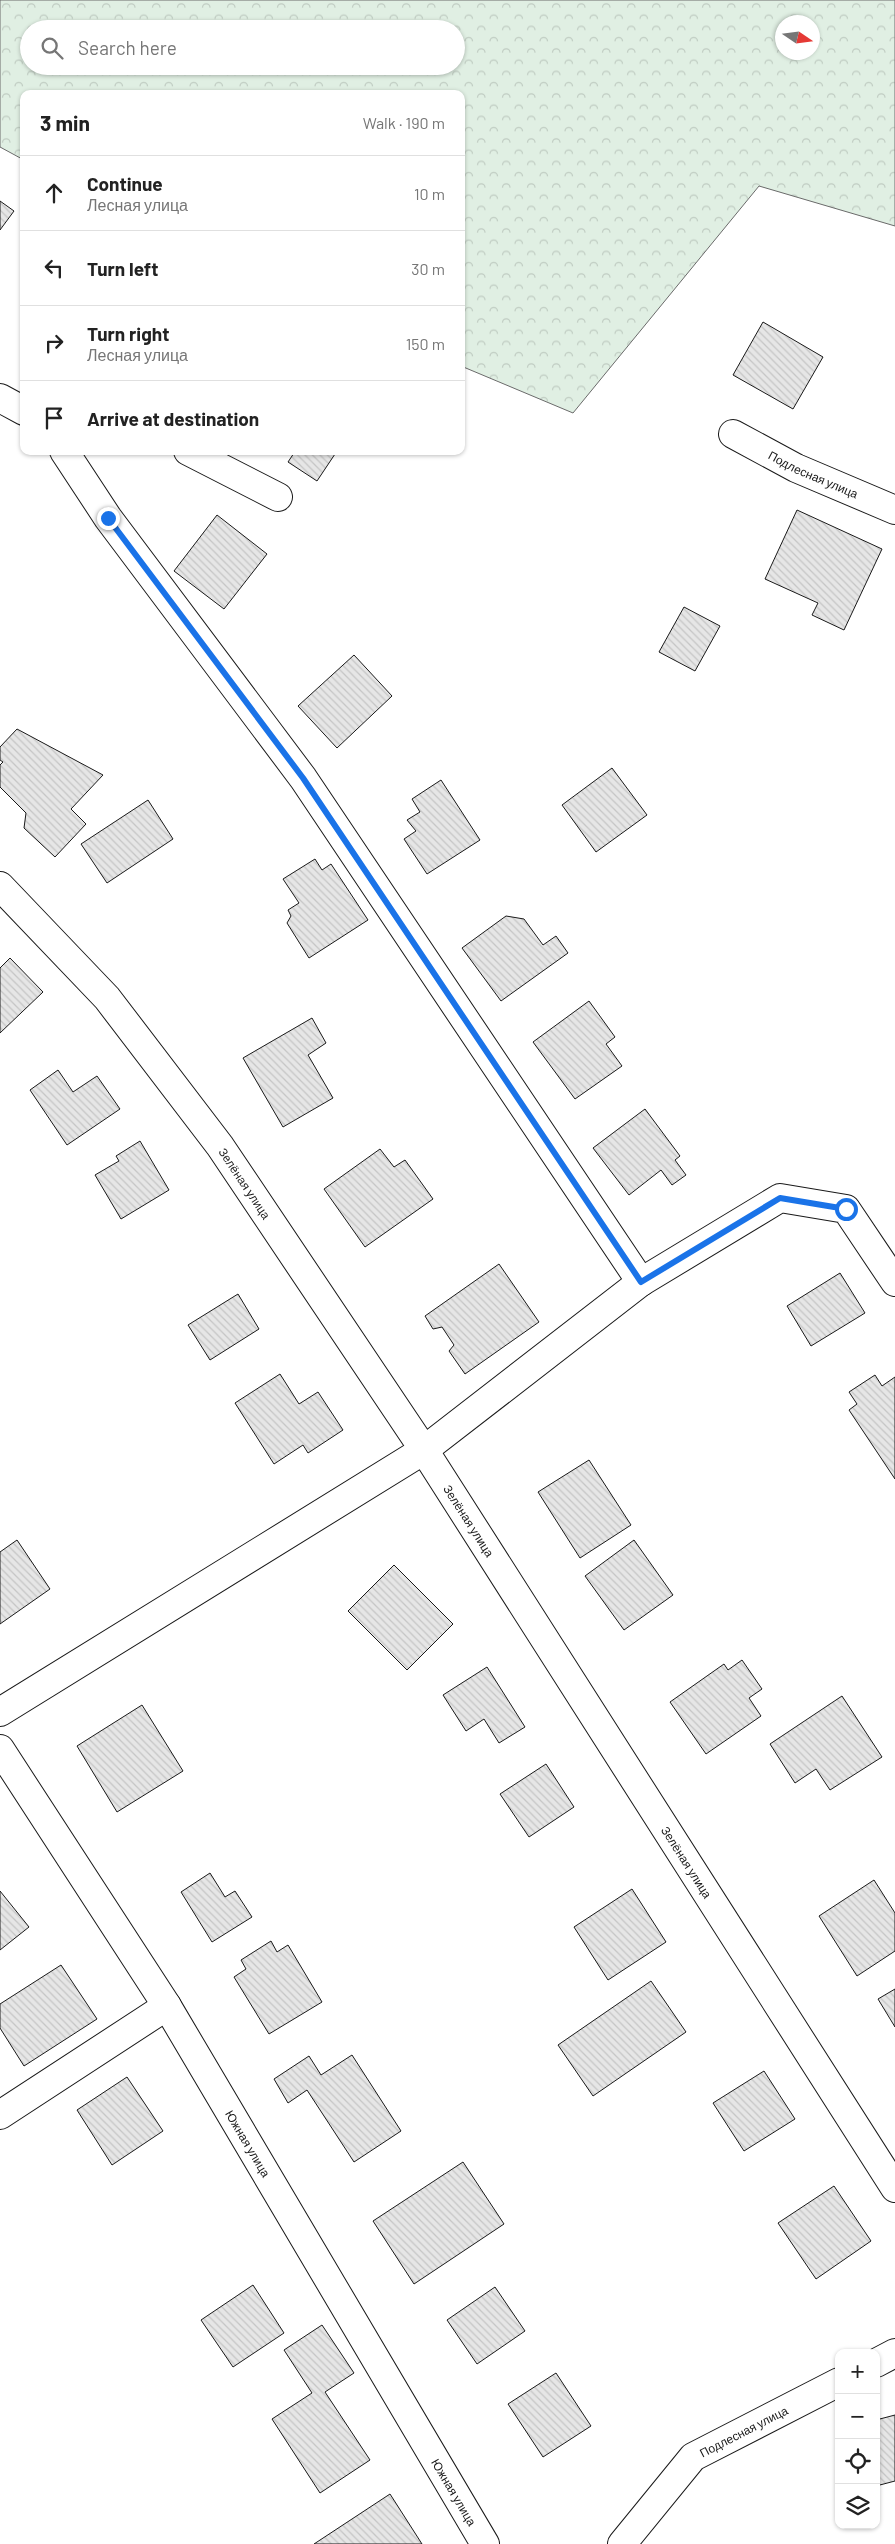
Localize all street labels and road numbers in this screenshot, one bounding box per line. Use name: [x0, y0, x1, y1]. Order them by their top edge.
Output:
street label: Подлесная улица: [766, 448, 861, 501]
street label: Зелёная улица: [216, 1145, 274, 1222]
street label: Зелёная улица: [441, 1482, 497, 1559]
street label: Зелёная улица: [659, 1823, 715, 1901]
street label: Южная улица: [223, 2107, 274, 2180]
street label: Подлесная улица: [697, 2403, 790, 2459]
street label: Южная улица: [429, 2456, 480, 2528]

